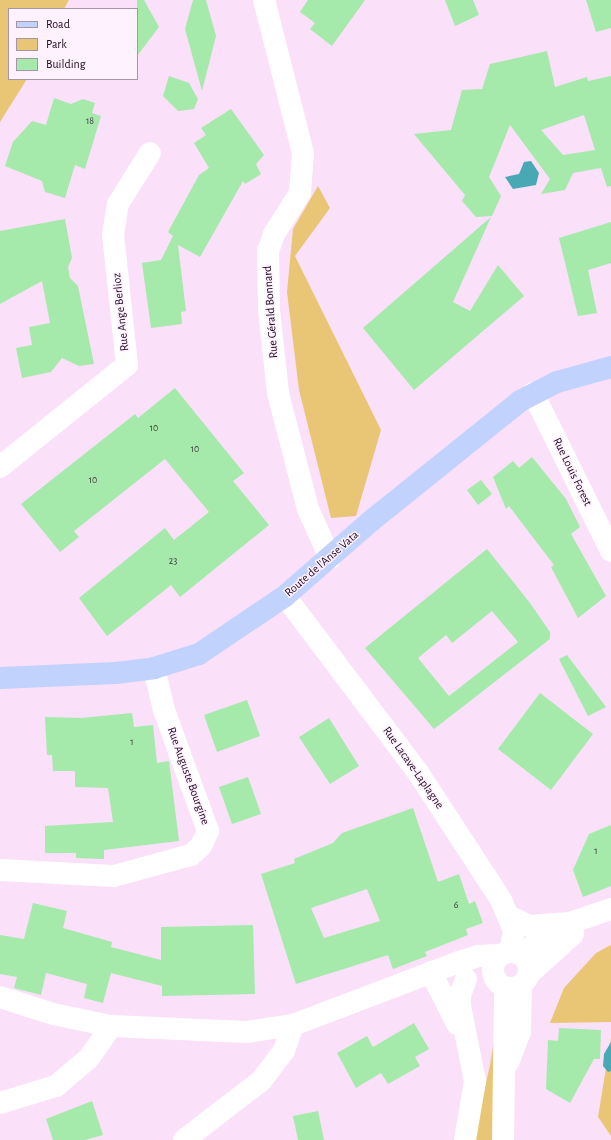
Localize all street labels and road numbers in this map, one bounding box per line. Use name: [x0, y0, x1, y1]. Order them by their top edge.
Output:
street label: Rue Gérald Bonnard: [261, 265, 281, 359]
street label: Rue Ange Berlioz: [110, 272, 132, 352]
street label: Rue Louis Forest: [549, 435, 595, 509]
street label: Route de l'Anse Vata: [282, 528, 362, 600]
street label: Rue Lacave-Laplagne: [379, 724, 447, 812]
street label: Rue Auguste Bourgine: [164, 725, 212, 827]

